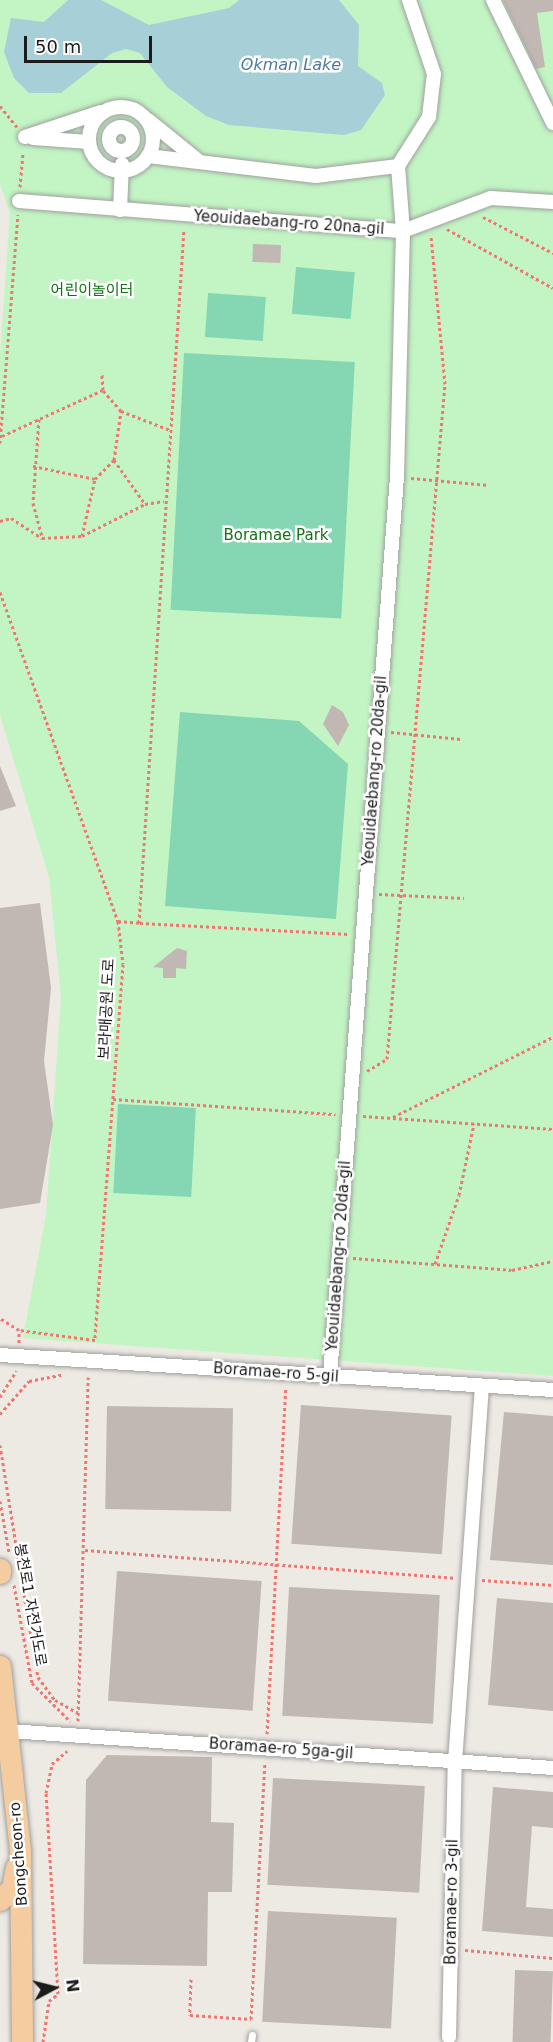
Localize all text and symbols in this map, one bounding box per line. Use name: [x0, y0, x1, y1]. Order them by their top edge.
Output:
scale bar: [27, 24, 154, 62]
text: 50 m: [35, 36, 81, 57]
water label: Okman Lake: [241, 55, 341, 75]
street label: Yeouidaebang-ro 20na-gil: [193, 207, 385, 239]
park label: 어린이놀이터: [51, 282, 133, 300]
park label: Boramae Park: [223, 527, 329, 545]
street label: Yeouidaebang-ro 20da-gil: [359, 675, 391, 867]
street label: 보라매공원 도로: [95, 958, 119, 1060]
street label: Yeouidaebang-ro 20da-gil: [323, 1160, 355, 1352]
street label: Boramae-ro 5-gil: [213, 1360, 339, 1386]
street label: 봉천로1 자전거도로: [10, 1542, 50, 1668]
street label: Boramae-ro 5ga-gil: [208, 1735, 354, 1763]
street label: Bongcheon-ro: [6, 1801, 32, 1907]
street label: Boramae-ro 3-gil: [442, 1839, 462, 1965]
north arrow: [24, 1958, 84, 2018]
text: N: [62, 1978, 83, 1994]

